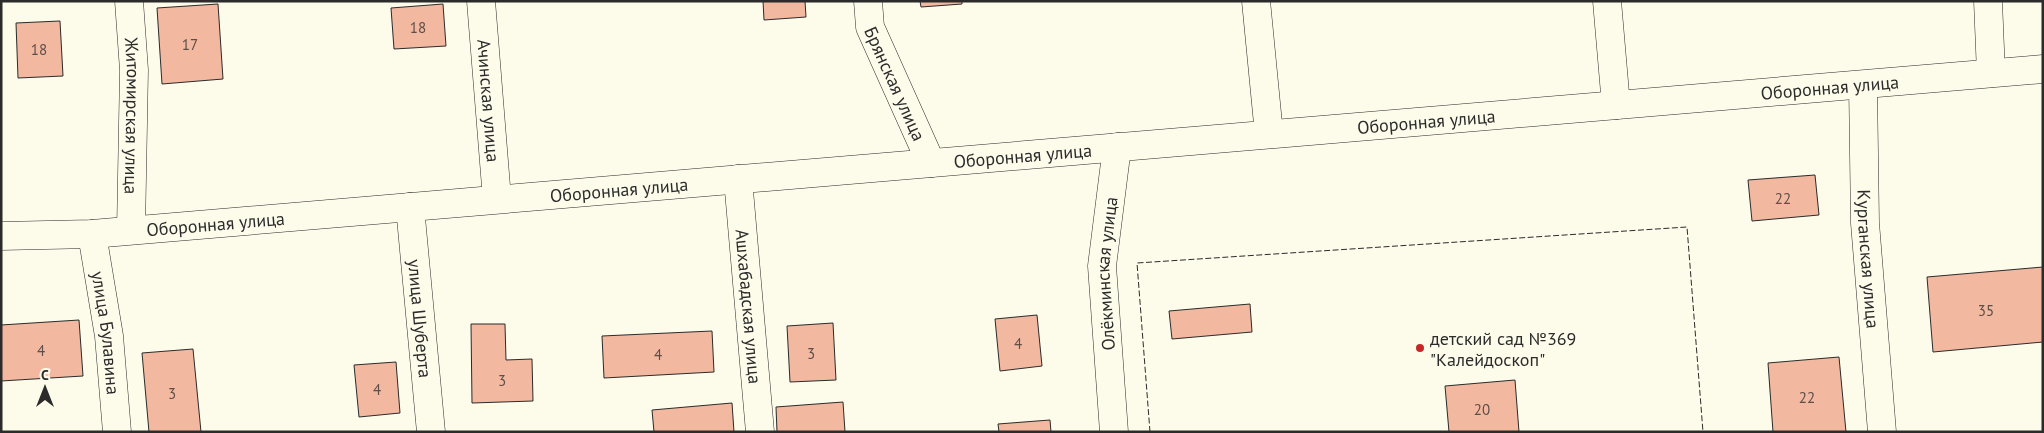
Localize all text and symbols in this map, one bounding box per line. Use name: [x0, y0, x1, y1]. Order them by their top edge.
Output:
house number: 18: [410, 18, 426, 37]
street label: Брянская улица: [860, 23, 931, 144]
house number: 17: [182, 35, 198, 54]
street label: Житомирская улица: [120, 36, 146, 195]
street label: Ачинская улица: [473, 38, 505, 163]
house number: 18: [31, 40, 47, 59]
street label: Оборонная улица: [1760, 70, 1900, 104]
street label: Оборонная улица: [1356, 104, 1496, 138]
street label: Оборонная улица: [953, 138, 1093, 173]
street label: Оборонная улица: [549, 172, 689, 207]
house number: 22: [1775, 189, 1791, 208]
street label: Курганская улица: [1853, 189, 1885, 329]
street label: Олёкминская улица: [1090, 195, 1122, 351]
street label: Оборонная улица: [145, 206, 286, 241]
street label: Ашхабадская улица: [731, 228, 767, 385]
street label: улица Шуберта: [403, 258, 437, 379]
street label: улица Булавина: [87, 269, 125, 395]
house number: 35: [1978, 301, 1994, 320]
place label: детский сад №369 "Калейдоскоп": [1430, 327, 1576, 371]
house number: 4: [1014, 334, 1022, 353]
house number: 4: [37, 341, 45, 360]
marker: детский сад №369 "Калейдоскоп": [1414, 342, 1426, 354]
house number: 3: [807, 344, 815, 363]
house number: 4: [654, 345, 662, 364]
north arrow: [20, 363, 70, 413]
text: С: [41, 366, 49, 384]
house number: 3: [498, 371, 506, 390]
house number: 4: [373, 380, 381, 399]
house number: 3: [168, 384, 176, 403]
house number: 22: [1799, 388, 1815, 407]
house number: 20: [1474, 400, 1490, 419]

